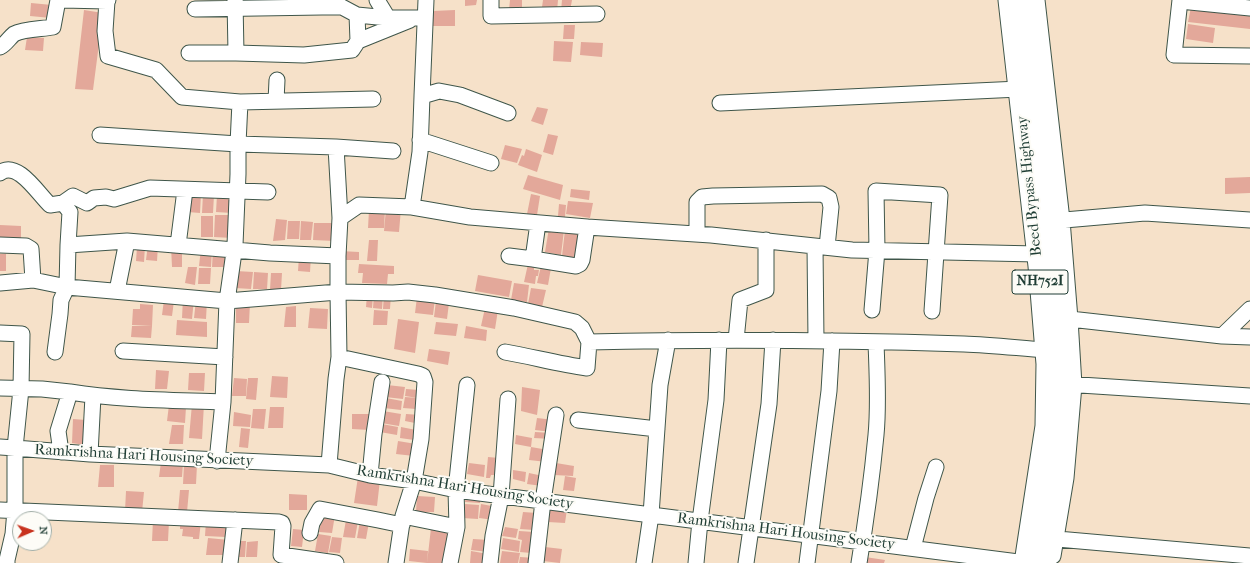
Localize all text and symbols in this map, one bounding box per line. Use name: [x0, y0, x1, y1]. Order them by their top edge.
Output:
street label: Beed Bypass Highway: [1014, 115, 1046, 257]
road number: NH752I: [1012, 270, 1068, 294]
street label: Ramkrishna Hari Housing Society: [34, 441, 254, 471]
street label: Ramkrishna Hari Housing Society: [355, 462, 575, 514]
street label: Ramkrishna Hari Housing Society: [676, 510, 896, 554]
north arrow: [12, 511, 52, 551]
text: N: [37, 526, 50, 535]

